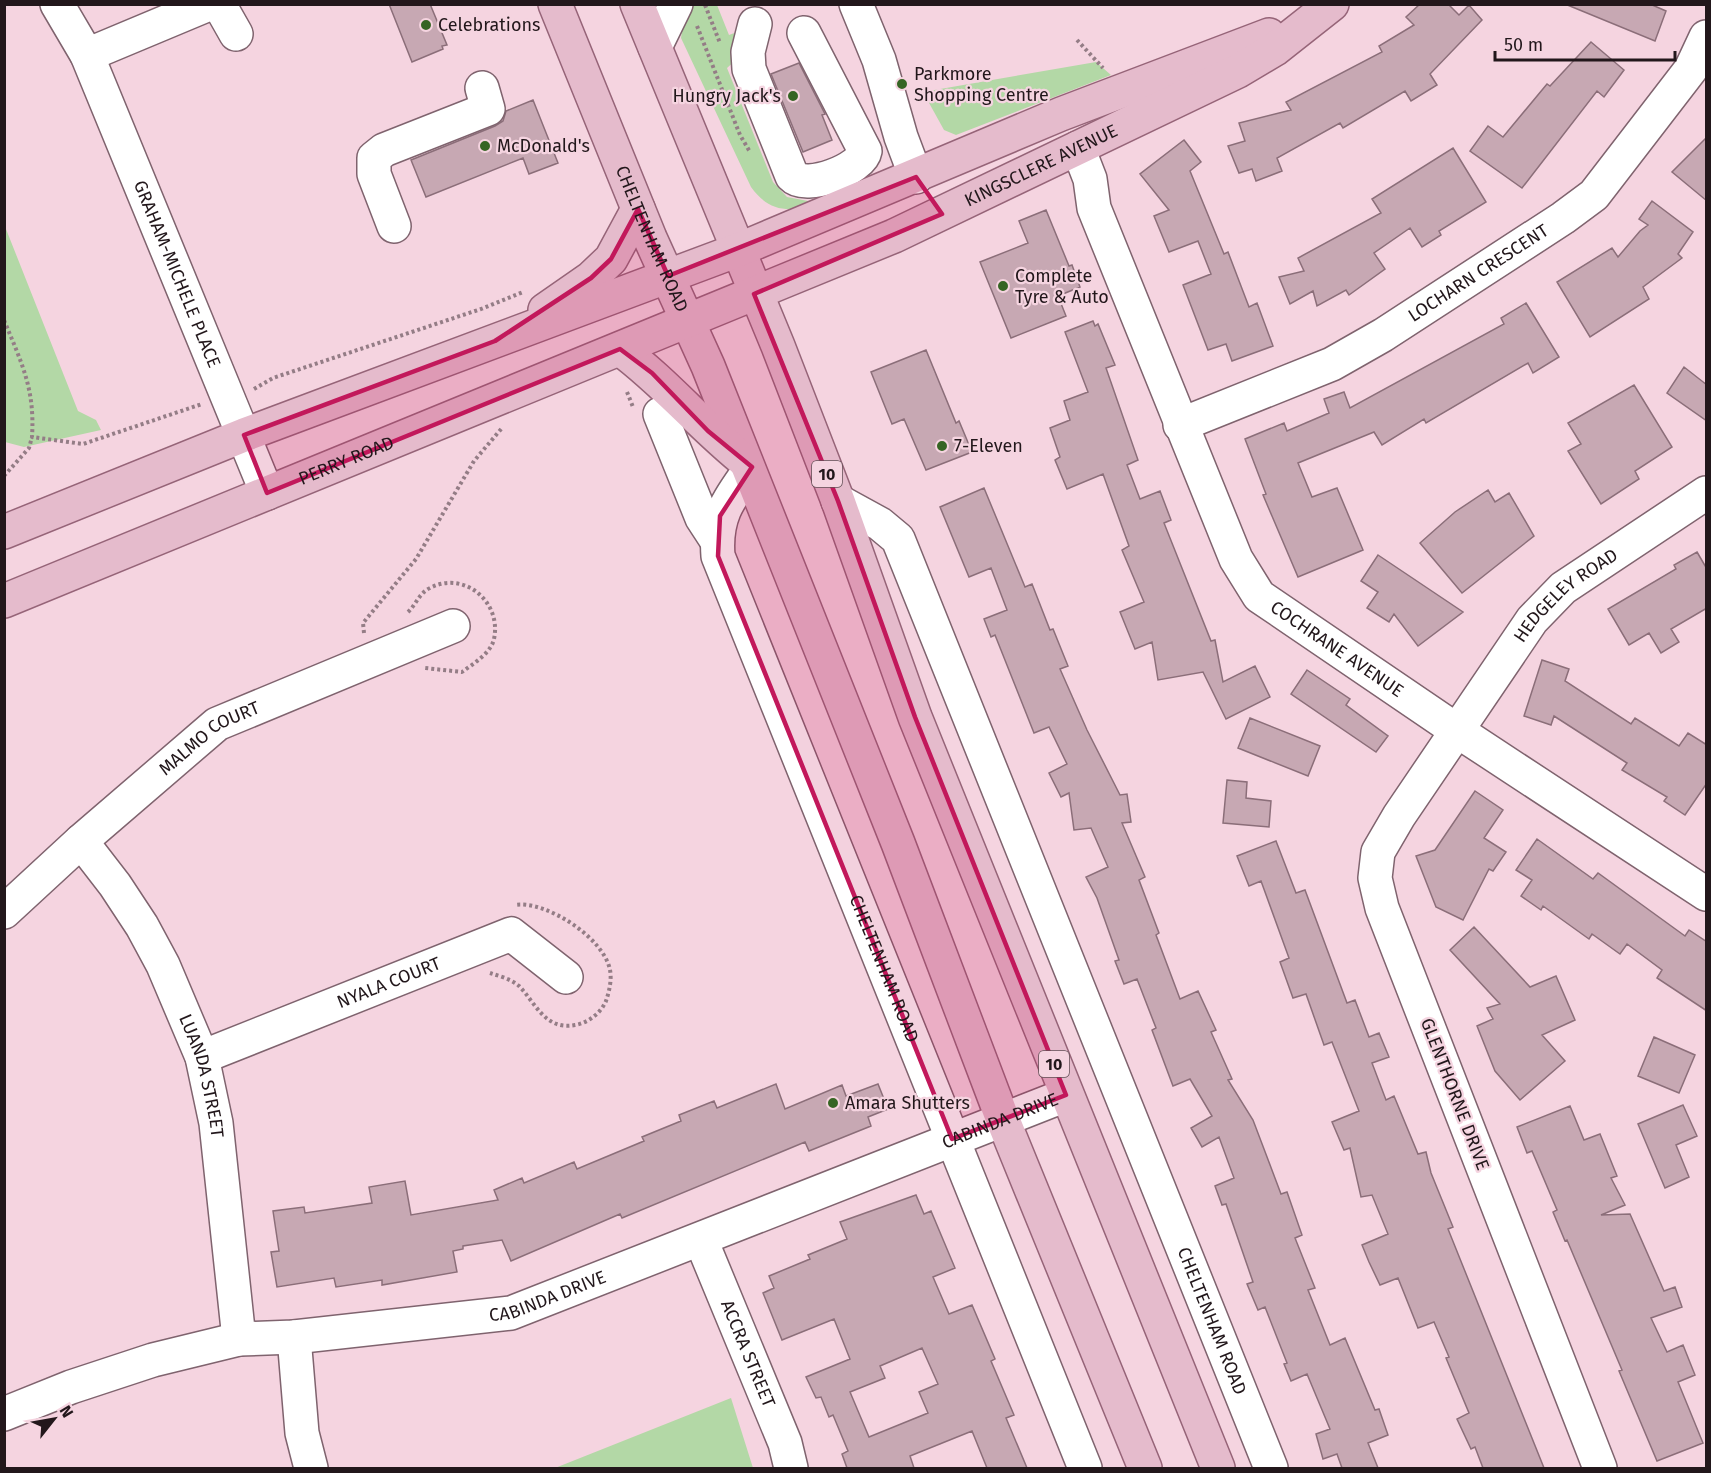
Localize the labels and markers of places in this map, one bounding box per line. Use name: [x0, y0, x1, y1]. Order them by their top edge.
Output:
place label: Celebrations: [438, 14, 540, 36]
marker: Celebrations: [419, 18, 433, 32]
place label: Parkmore Shopping Centre: [914, 63, 1049, 106]
marker: Parkmore Shopping Centre: [895, 77, 909, 91]
place label: Hungry Jack's: [673, 85, 781, 107]
marker: Hungry Jack's: [786, 89, 800, 103]
place label: McDonald's: [497, 135, 590, 157]
marker: McDonald's: [478, 139, 492, 153]
place label: Complete Tyre & Auto: [1015, 265, 1109, 308]
marker: Complete Tyre & Auto: [996, 279, 1010, 293]
place label: 7-Eleven: [954, 435, 1023, 457]
marker: 7-Eleven: [935, 439, 949, 453]
place label: Amara Shutters: [845, 1092, 970, 1114]
marker: Amara Shutters: [826, 1096, 840, 1110]

